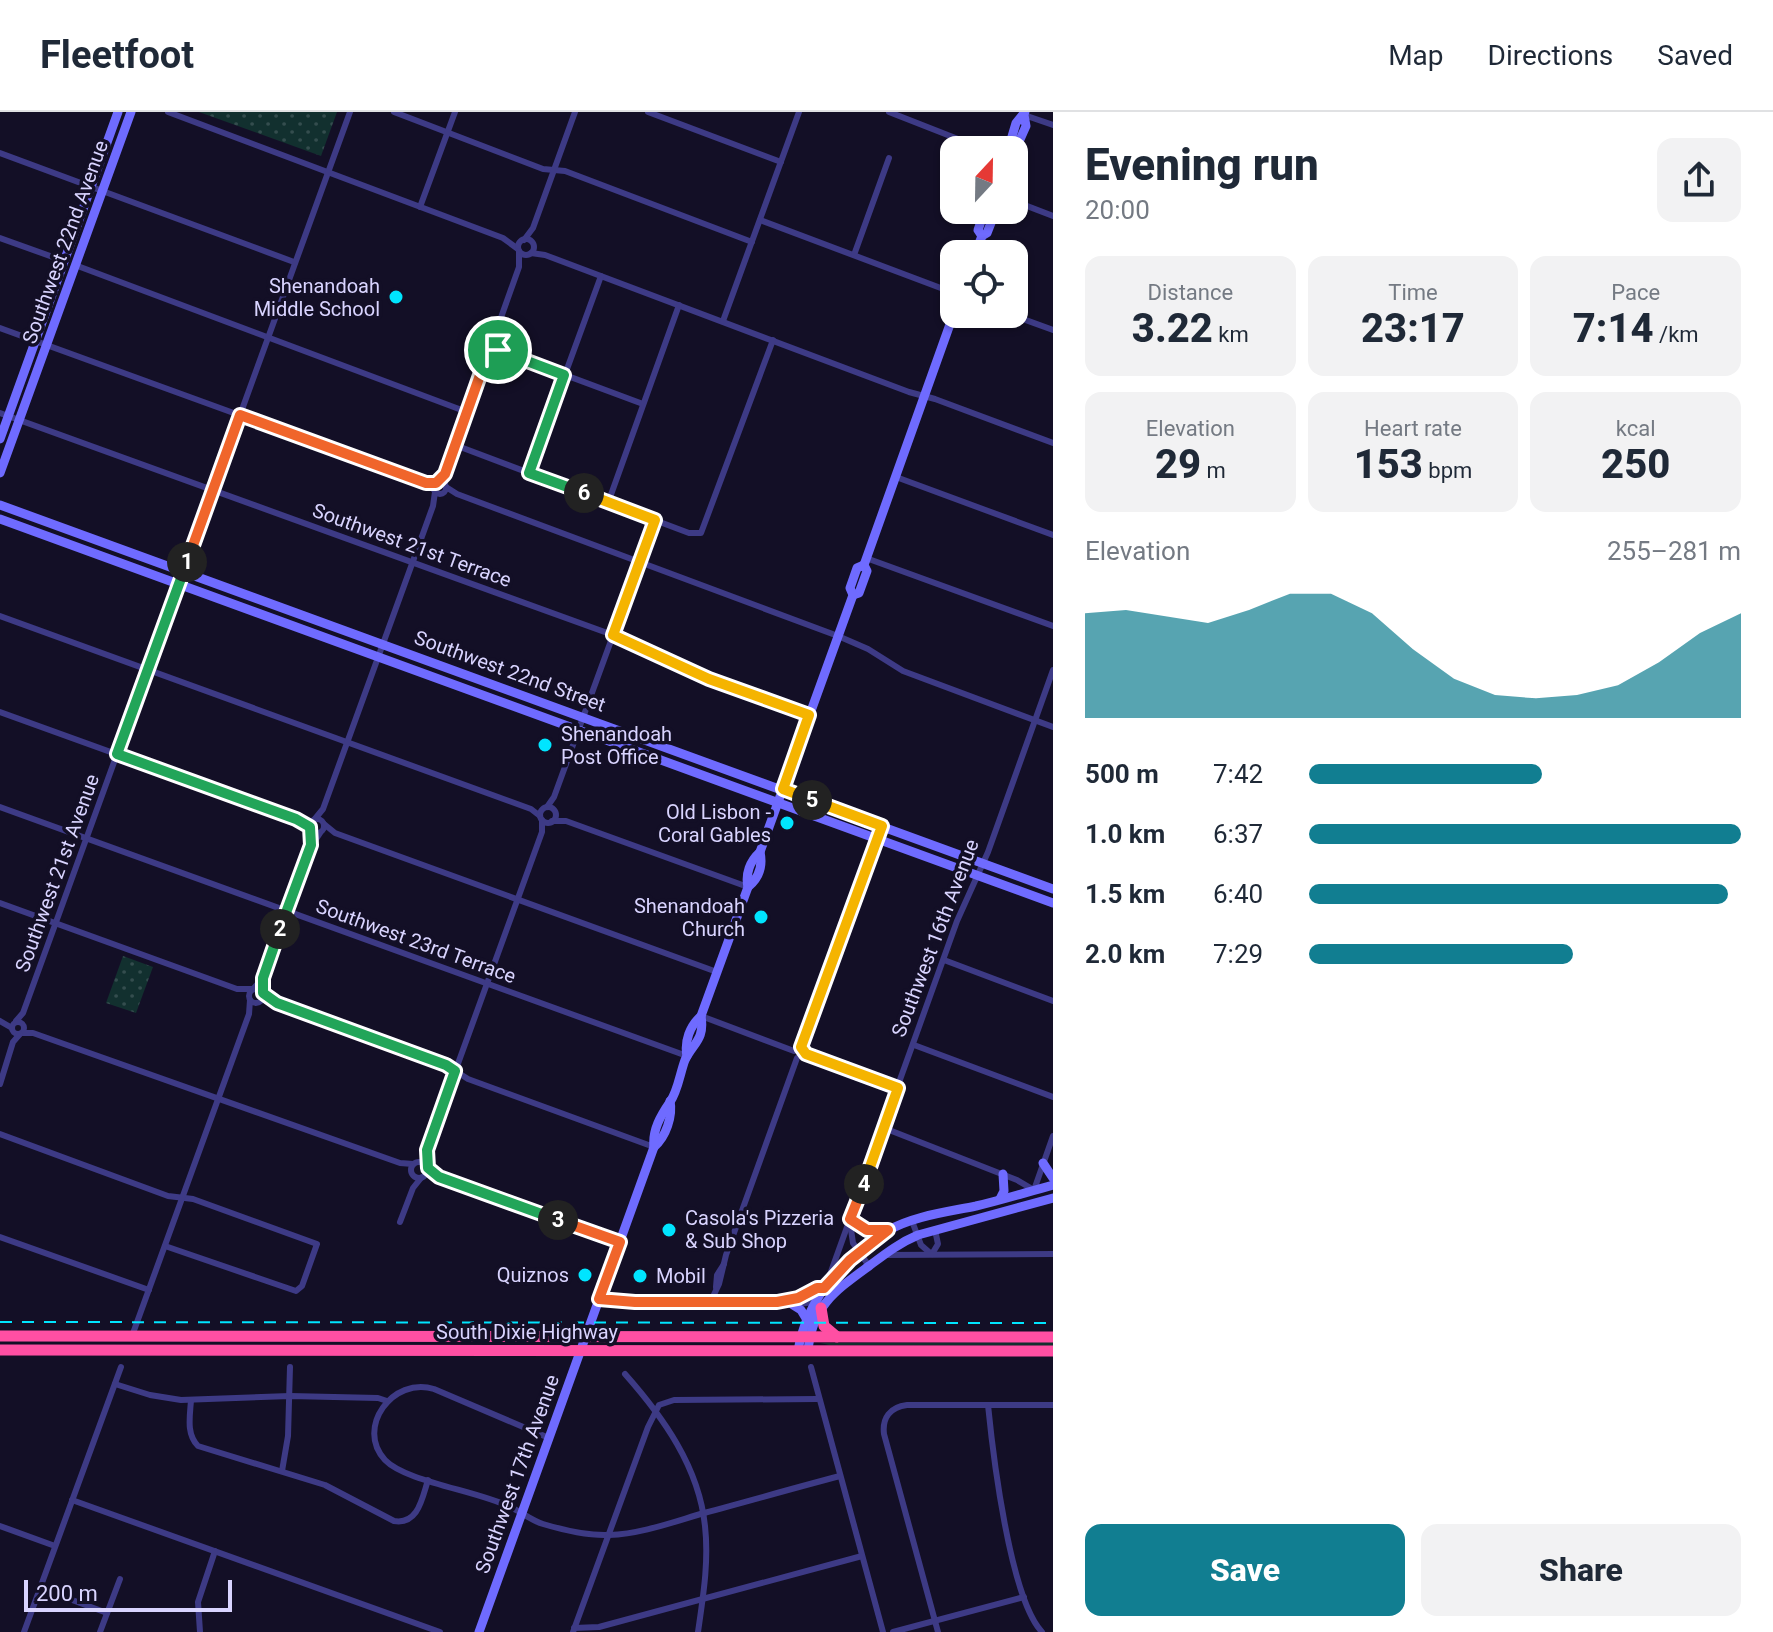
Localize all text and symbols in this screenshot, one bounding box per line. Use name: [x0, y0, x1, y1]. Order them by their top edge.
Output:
text: Fleetfoot: [40, 33, 194, 77]
text: Map: [1388, 39, 1444, 72]
text: Directions: [1488, 39, 1613, 72]
text: Saved: [1657, 39, 1733, 72]
north arrow: [940, 136, 1028, 224]
map controls: [940, 136, 1028, 328]
street label: Southwest 22nd Avenue: [17, 137, 113, 347]
button: share: [1657, 138, 1741, 222]
text: Evening run: [1085, 139, 1319, 191]
text: 20:00: [1085, 195, 1150, 225]
button: locate: [940, 240, 1028, 328]
place label: Shenandoah Middle School: [254, 274, 380, 321]
text: Distance: [1148, 280, 1233, 305]
text: Time: [1388, 280, 1438, 305]
text: Pace: [1611, 280, 1660, 305]
marker: Shenandoah Middle School: [387, 288, 405, 306]
text: 3.22: [1132, 305, 1213, 352]
text: 23:17: [1361, 305, 1465, 352]
text: 7:14: [1573, 305, 1654, 352]
pin: [464, 316, 532, 384]
text: km: [1213, 322, 1249, 347]
text: /km: [1654, 322, 1699, 347]
icon: arrive: [476, 328, 520, 372]
text: Elevation: [1146, 416, 1235, 441]
text: Heart rate: [1364, 416, 1462, 441]
text: kcal: [1616, 416, 1656, 441]
text: 29: [1155, 441, 1201, 488]
text: 153: [1354, 441, 1423, 488]
text: 250: [1601, 441, 1670, 488]
text: m: [1201, 458, 1226, 483]
text: bpm: [1423, 458, 1472, 483]
pin: 6: [564, 473, 604, 513]
text: 6: [578, 480, 590, 505]
street label: Southwest 21st Terrace: [309, 498, 515, 592]
text: Elevation: [1085, 536, 1190, 566]
text: 255–281 m: [1607, 536, 1741, 566]
pin: 1: [167, 542, 207, 582]
text: 1: [181, 549, 193, 574]
street label: Southwest 22nd Street: [411, 625, 609, 717]
place label: Shenandoah Post Office: [561, 722, 672, 769]
marker: Shenandoah Post Office: [536, 736, 554, 754]
text: 500 m: [1085, 759, 1159, 789]
text: 7:42: [1213, 759, 1263, 789]
street label: Southwest 21st Avenue: [10, 771, 104, 975]
pin: 5: [792, 780, 832, 820]
text: 5: [806, 787, 818, 812]
place label: Old Lisbon - Coral Gables: [658, 800, 771, 847]
marker: Old Lisbon - Coral Gables: [778, 814, 796, 832]
text: 1.0 km: [1085, 819, 1165, 849]
text: 6:37: [1213, 819, 1263, 849]
street label: Southwest 16th Avenue: [886, 836, 984, 1040]
text: 1.5 km: [1085, 879, 1165, 909]
text: 6:40: [1213, 879, 1263, 909]
street label: Southwest 23rd Terrace: [313, 894, 519, 988]
place label: Shenandoah Church: [634, 894, 745, 941]
marker: Shenandoah Church: [752, 908, 770, 926]
pin: 2: [260, 909, 300, 949]
text: 2: [274, 916, 286, 941]
text: 2.0 km: [1085, 939, 1165, 969]
text: 7:29: [1213, 939, 1263, 969]
pin: 4: [844, 1164, 884, 1204]
text: 4: [858, 1171, 870, 1196]
pin: 3: [538, 1200, 578, 1240]
place label: Casola's Pizzeria & Sub Shop: [685, 1206, 834, 1253]
text: 3: [552, 1207, 564, 1232]
marker: Casola's Pizzeria & Sub Shop: [660, 1221, 678, 1239]
place label: Quiznos: [497, 1263, 569, 1287]
place label: Mobil: [656, 1264, 706, 1288]
marker: Quiznos: [576, 1266, 594, 1284]
marker: Mobil: [631, 1267, 649, 1285]
street label: South Dixie Highway: [436, 1320, 618, 1344]
street label: Southwest 17th Avenue: [470, 1371, 564, 1577]
button: Save: [1085, 1524, 1405, 1616]
button: Share: [1421, 1524, 1741, 1616]
scale bar: [24, 1576, 232, 1612]
text: 200 m: [36, 1581, 98, 1606]

